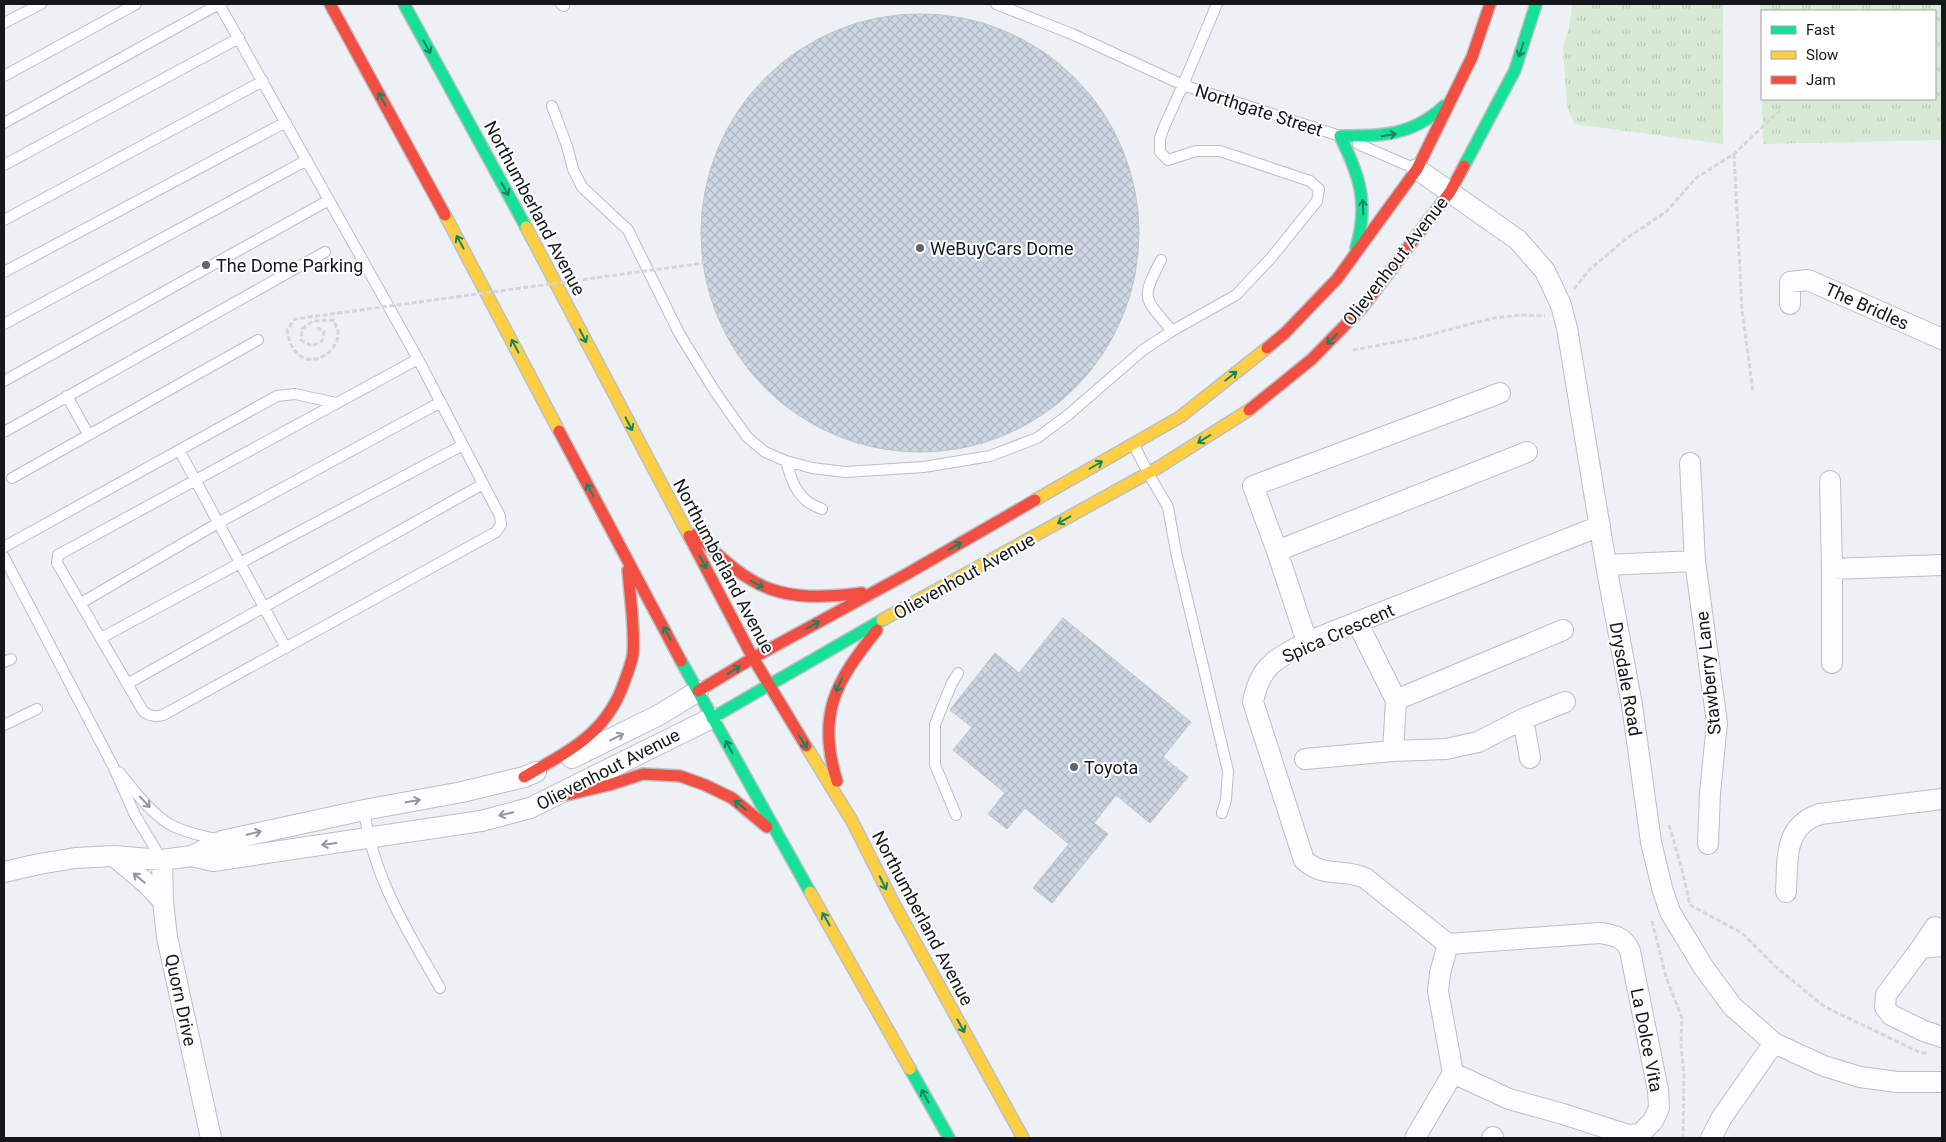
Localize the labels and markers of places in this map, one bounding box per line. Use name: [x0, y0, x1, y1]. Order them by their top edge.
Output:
place label: WeBuyCars Dome: [930, 238, 1074, 259]
marker: WeBuyCars Dome: [914, 242, 926, 254]
place label: The Dome Parking: [216, 255, 363, 276]
marker: The Dome Parking: [200, 259, 212, 271]
place label: Toyota: [1084, 757, 1138, 778]
marker: Toyota: [1068, 761, 1080, 773]

